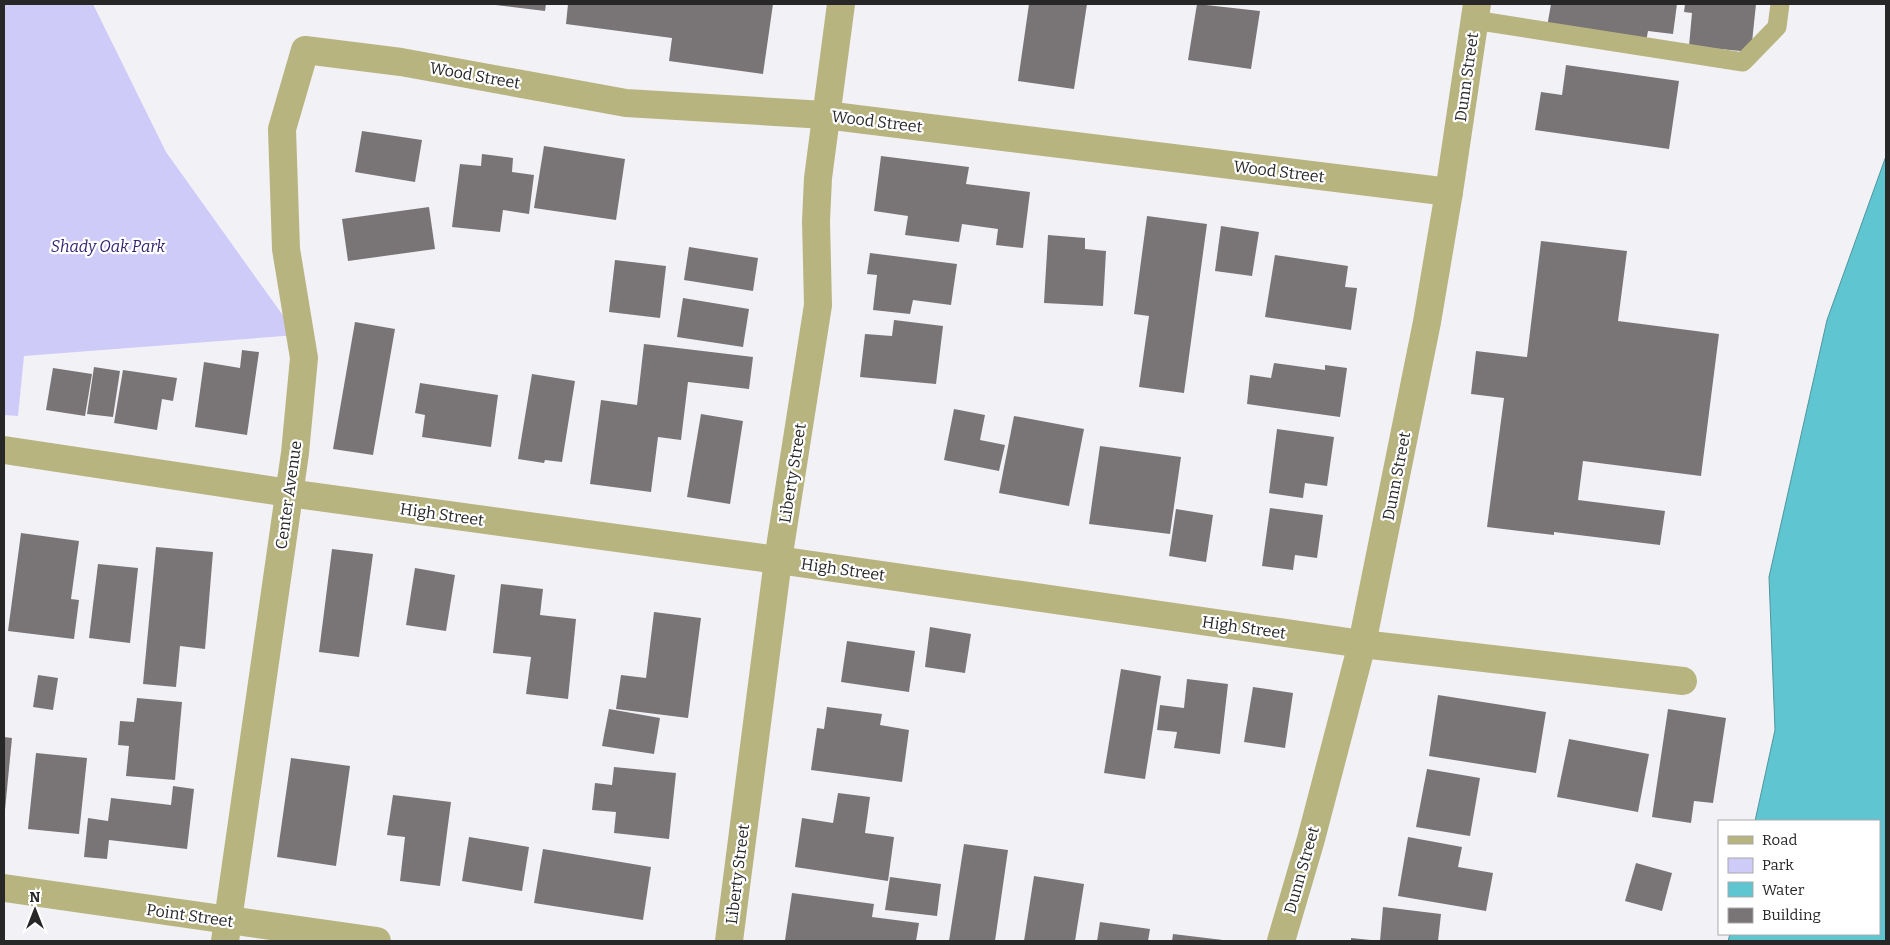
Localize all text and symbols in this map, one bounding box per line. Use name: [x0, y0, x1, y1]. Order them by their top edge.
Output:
street label: Dunn Street: [1451, 31, 1482, 123]
street label: Wood Street: [428, 58, 522, 93]
street label: Wood Street: [830, 106, 924, 137]
street label: Wood Street: [1232, 156, 1326, 187]
park label: Shady Oak Park: [51, 237, 166, 256]
street label: Liberty Street: [775, 422, 810, 524]
street label: Dunn Street: [1379, 430, 1414, 522]
street label: Center Avenue: [271, 439, 306, 551]
street label: High Street: [399, 499, 485, 530]
street label: High Street: [800, 554, 886, 585]
street label: High Street: [1201, 612, 1287, 643]
legend: [1718, 820, 1880, 935]
street label: Liberty Street: [722, 823, 753, 925]
street label: Dunn Street: [1280, 824, 1323, 916]
text: Road: [1762, 831, 1797, 849]
text: Park: [1762, 856, 1794, 874]
text: Water: [1762, 881, 1805, 899]
north arrow: [10, 885, 60, 935]
text: N: [30, 889, 41, 906]
street label: Point Street: [145, 900, 235, 931]
text: Building: [1762, 906, 1821, 924]

